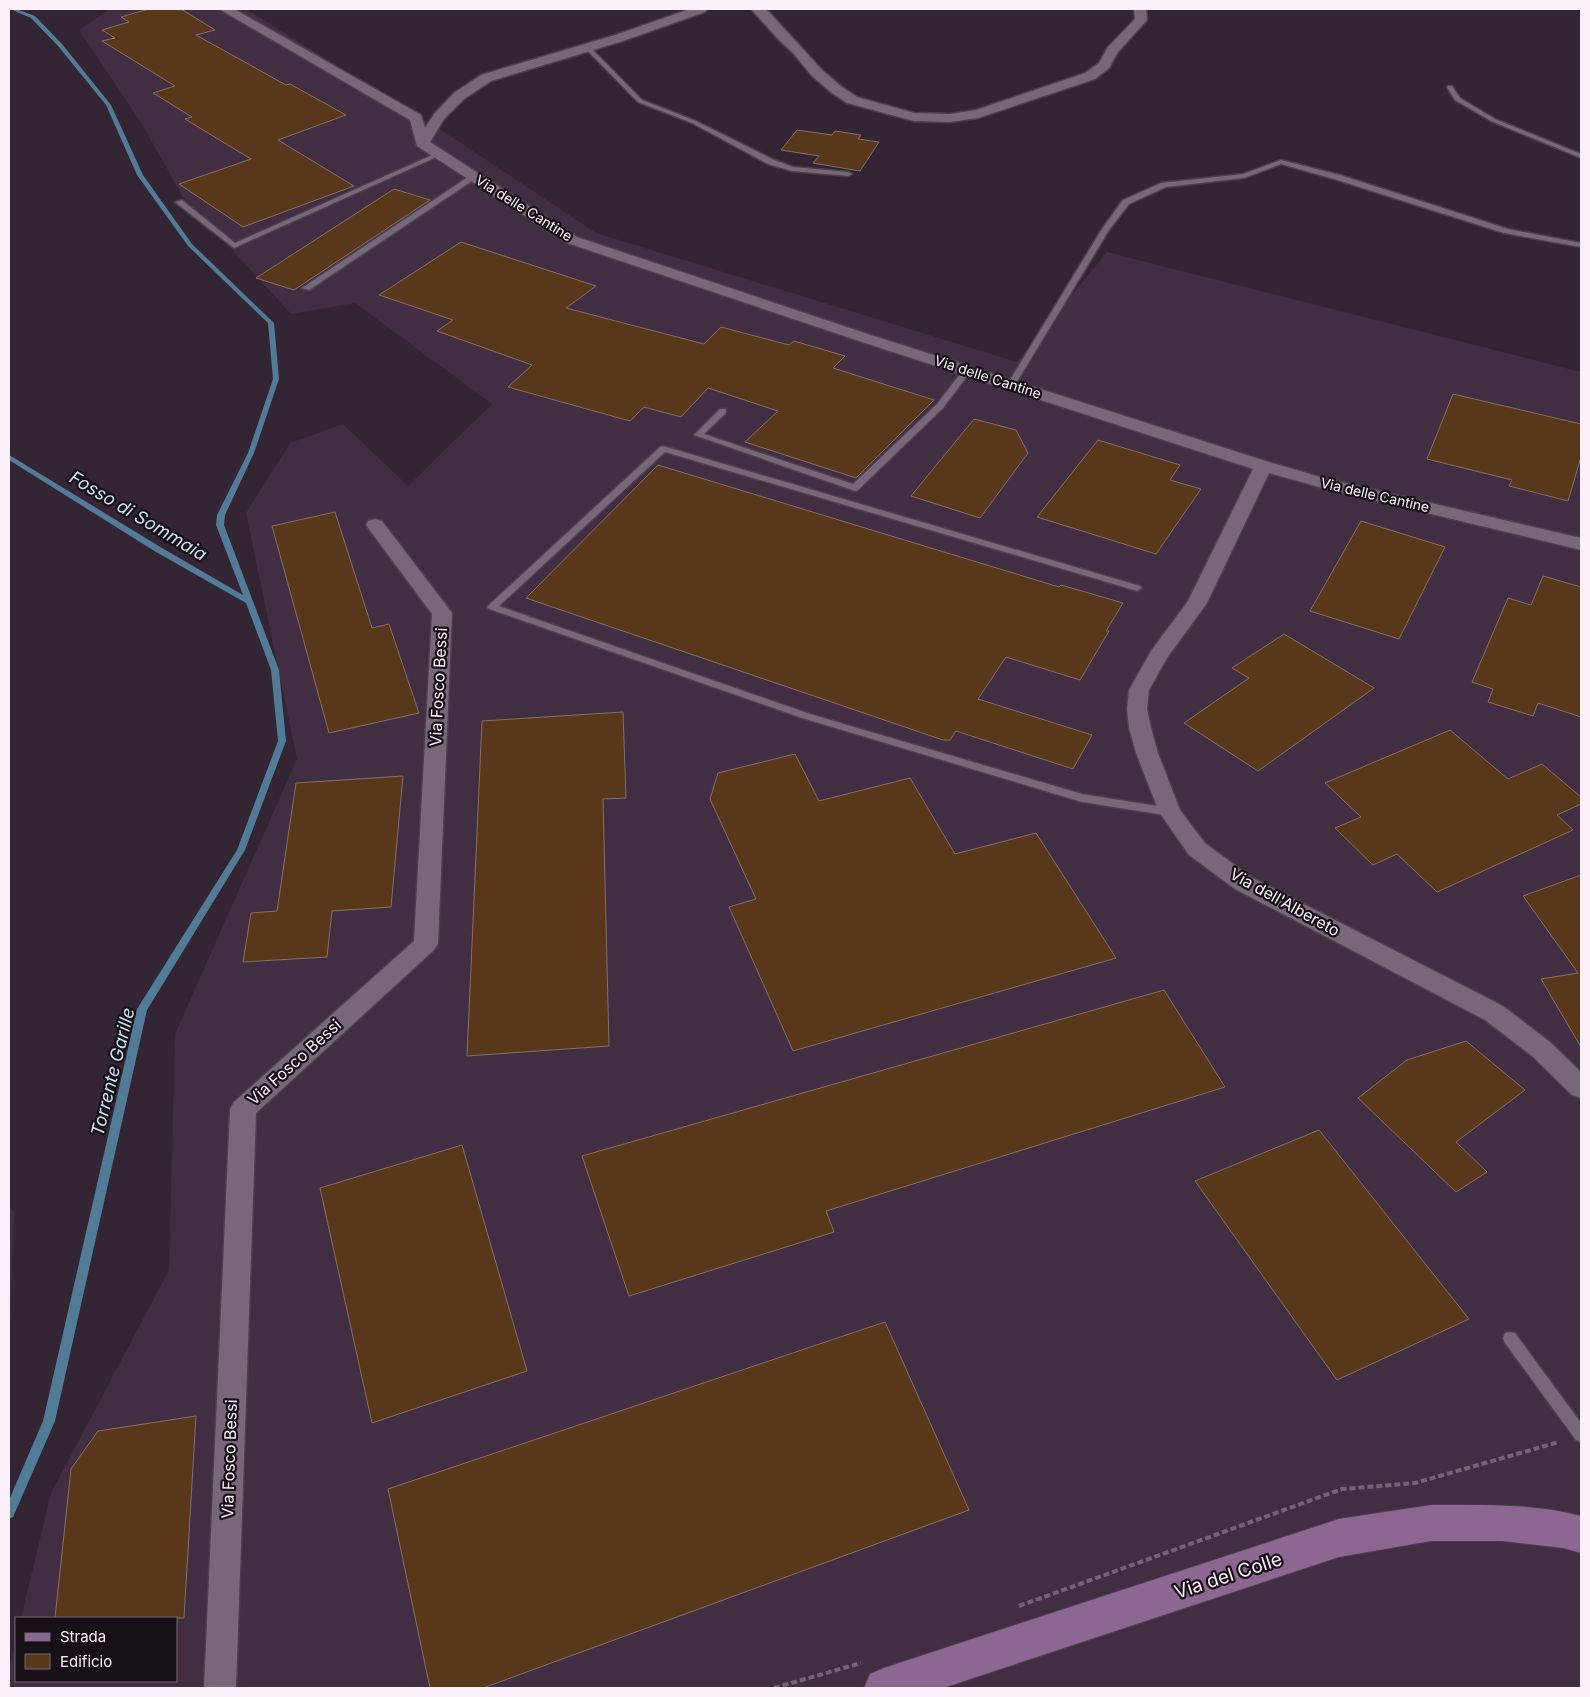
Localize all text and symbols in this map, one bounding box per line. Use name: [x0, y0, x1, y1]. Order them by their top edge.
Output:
street label: Via delle Cantine: [473, 171, 576, 244]
street label: Via delle Cantine: [933, 351, 1044, 402]
water label: Fosso di Sommaia: [66, 466, 211, 565]
street label: Via delle Cantine: [1319, 474, 1431, 515]
street label: Via Fosco Bessi: [425, 627, 451, 747]
street label: Via dell'Albereto: [1227, 864, 1343, 940]
water label: Torrente Garille: [86, 1005, 139, 1138]
street label: Via Fosco Bessi: [243, 1015, 345, 1109]
street label: Via Fosco Bessi: [217, 1399, 241, 1519]
street label: Via del Colle: [1171, 1547, 1285, 1604]
legend: [15, 1617, 178, 1682]
text: Strada: [60, 1627, 106, 1646]
text: Edificio: [60, 1652, 112, 1671]

